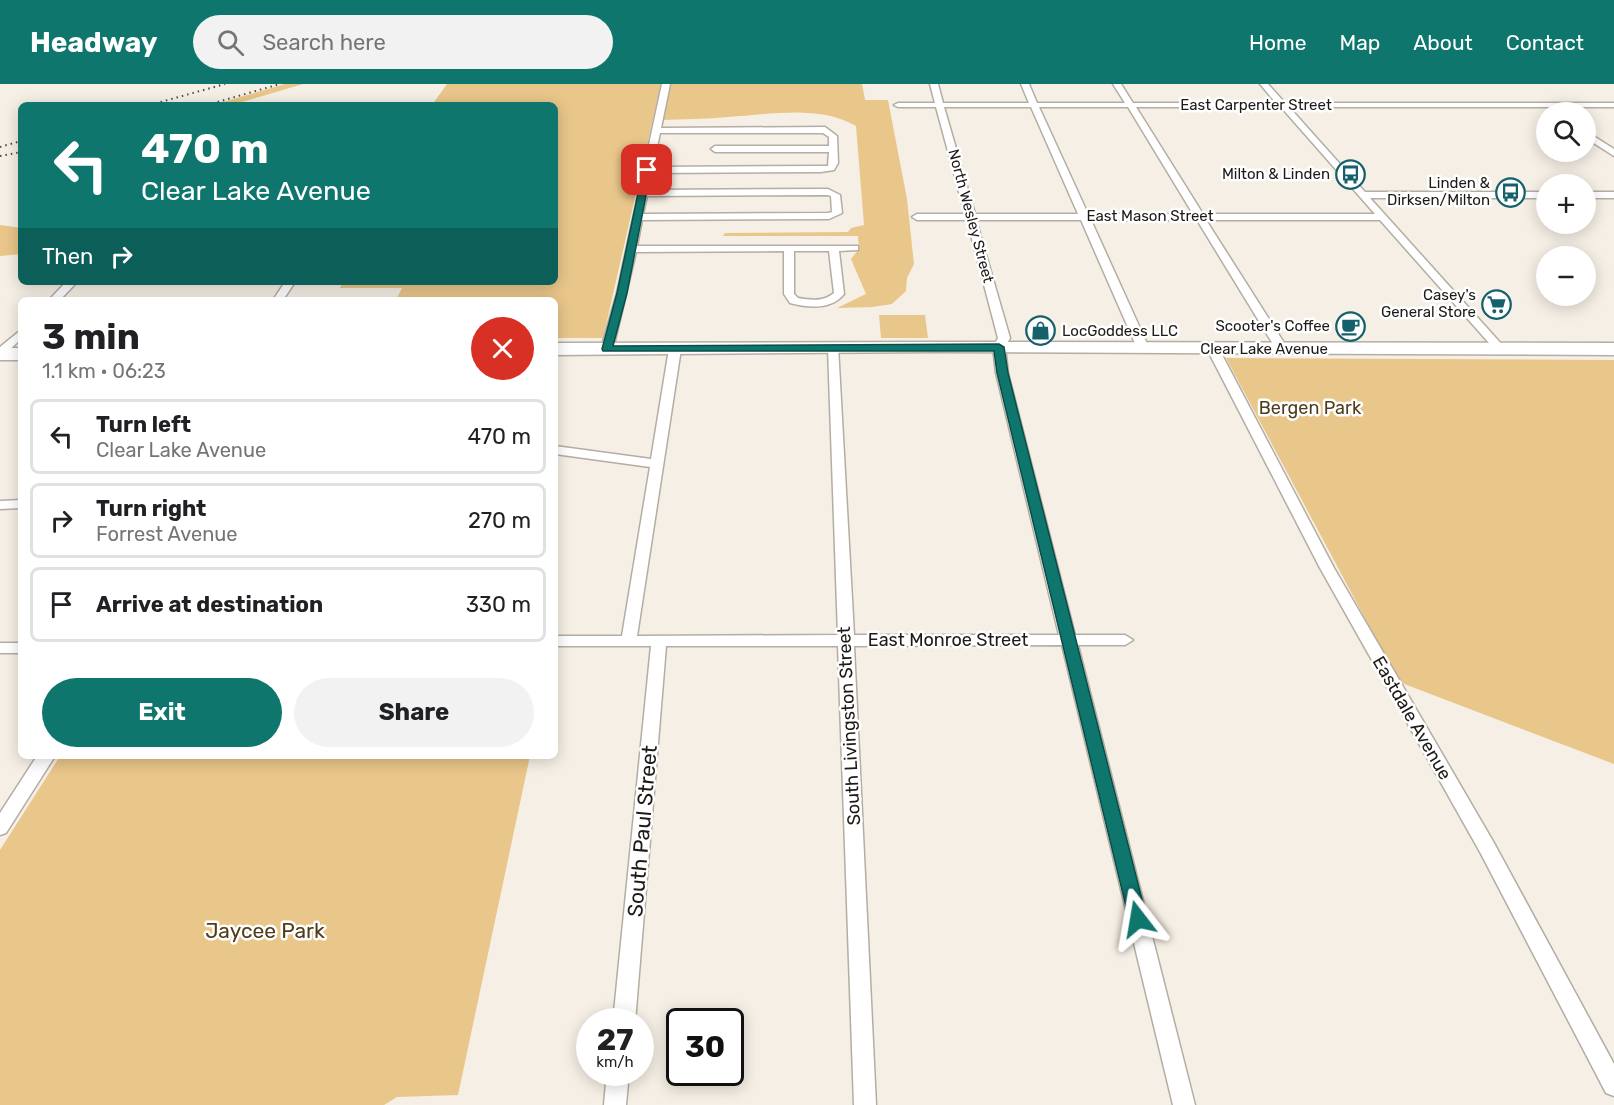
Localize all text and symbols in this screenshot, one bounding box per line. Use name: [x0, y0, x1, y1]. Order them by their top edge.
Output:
search box: [193, 15, 613, 69]
text: Headway: [30, 26, 157, 59]
icon: search: [214, 26, 247, 59]
text: Search here: [262, 29, 386, 56]
text: Home: [1249, 30, 1306, 55]
text: Map: [1339, 30, 1380, 55]
text: About: [1413, 30, 1473, 55]
text: Contact: [1506, 30, 1584, 55]
street label: East Carpenter Street: [1180, 96, 1332, 114]
map controls: [1536, 102, 1596, 306]
button: search: [1536, 102, 1596, 162]
text: 470 m: [141, 124, 269, 174]
icon: left: [42, 126, 120, 204]
pin: [621, 144, 672, 195]
street label: North Wesley Street: [944, 147, 998, 285]
icon: arrive: [630, 153, 663, 186]
bus stop icon: Milton & Linden: [1335, 158, 1367, 190]
place label: Milton & Linden: [1222, 165, 1330, 183]
place label: Linden & Dirksen/Milton: [1387, 174, 1491, 209]
button: +: [1536, 174, 1596, 234]
text: Clear Lake Avenue: [141, 175, 371, 207]
bus stop icon: Linden & Dirksen/Milton: [1495, 176, 1527, 208]
street label: East Mason Street: [1086, 207, 1214, 225]
icon: right: [105, 240, 138, 273]
text: Then: [42, 243, 93, 270]
button: −: [1536, 246, 1596, 306]
place label: Casey's General Store: [1381, 286, 1476, 321]
supermarket icon: Casey's General Store: [1481, 288, 1513, 320]
cafe icon: Scooter's Coffee: [1335, 310, 1367, 342]
text: 3 min: [42, 315, 140, 358]
shop icon: LocGoddess LLC: [1025, 315, 1057, 347]
button: close: [471, 317, 534, 380]
place label: Scooter's Coffee: [1215, 317, 1330, 335]
place label: LocGoddess LLC: [1062, 322, 1178, 340]
street label: Clear Lake Avenue: [1200, 340, 1328, 358]
text: 1.1 km · 06:23: [42, 359, 166, 383]
park label: Bergen Park: [1259, 397, 1362, 419]
text: Turn left: [96, 411, 191, 438]
icon: left: [45, 420, 78, 453]
text: 470 m: [468, 423, 531, 450]
text: Clear Lake Avenue: [96, 438, 266, 462]
text: Turn right: [96, 495, 206, 522]
icon: right: [45, 504, 78, 537]
text: 270 m: [468, 507, 531, 534]
text: Forrest Avenue: [96, 522, 238, 546]
icon: arrive: [45, 588, 78, 621]
text: Arrive at destination: [96, 591, 323, 618]
text: 330 m: [466, 591, 531, 618]
street label: South Livingston Street: [833, 626, 865, 826]
street label: East Monroe Street: [868, 629, 1028, 651]
street label: Eastdale Avenue: [1368, 652, 1456, 784]
button: Exit: [42, 678, 282, 747]
button: Share: [294, 678, 534, 747]
street label: South Paul Street: [622, 744, 662, 918]
position arrow: [1106, 887, 1170, 951]
park label: Jaycee Park: [205, 918, 325, 943]
speed limit sign: 30: [666, 1008, 744, 1086]
text: 27: [597, 1022, 633, 1058]
text: km/h: [596, 1053, 634, 1071]

